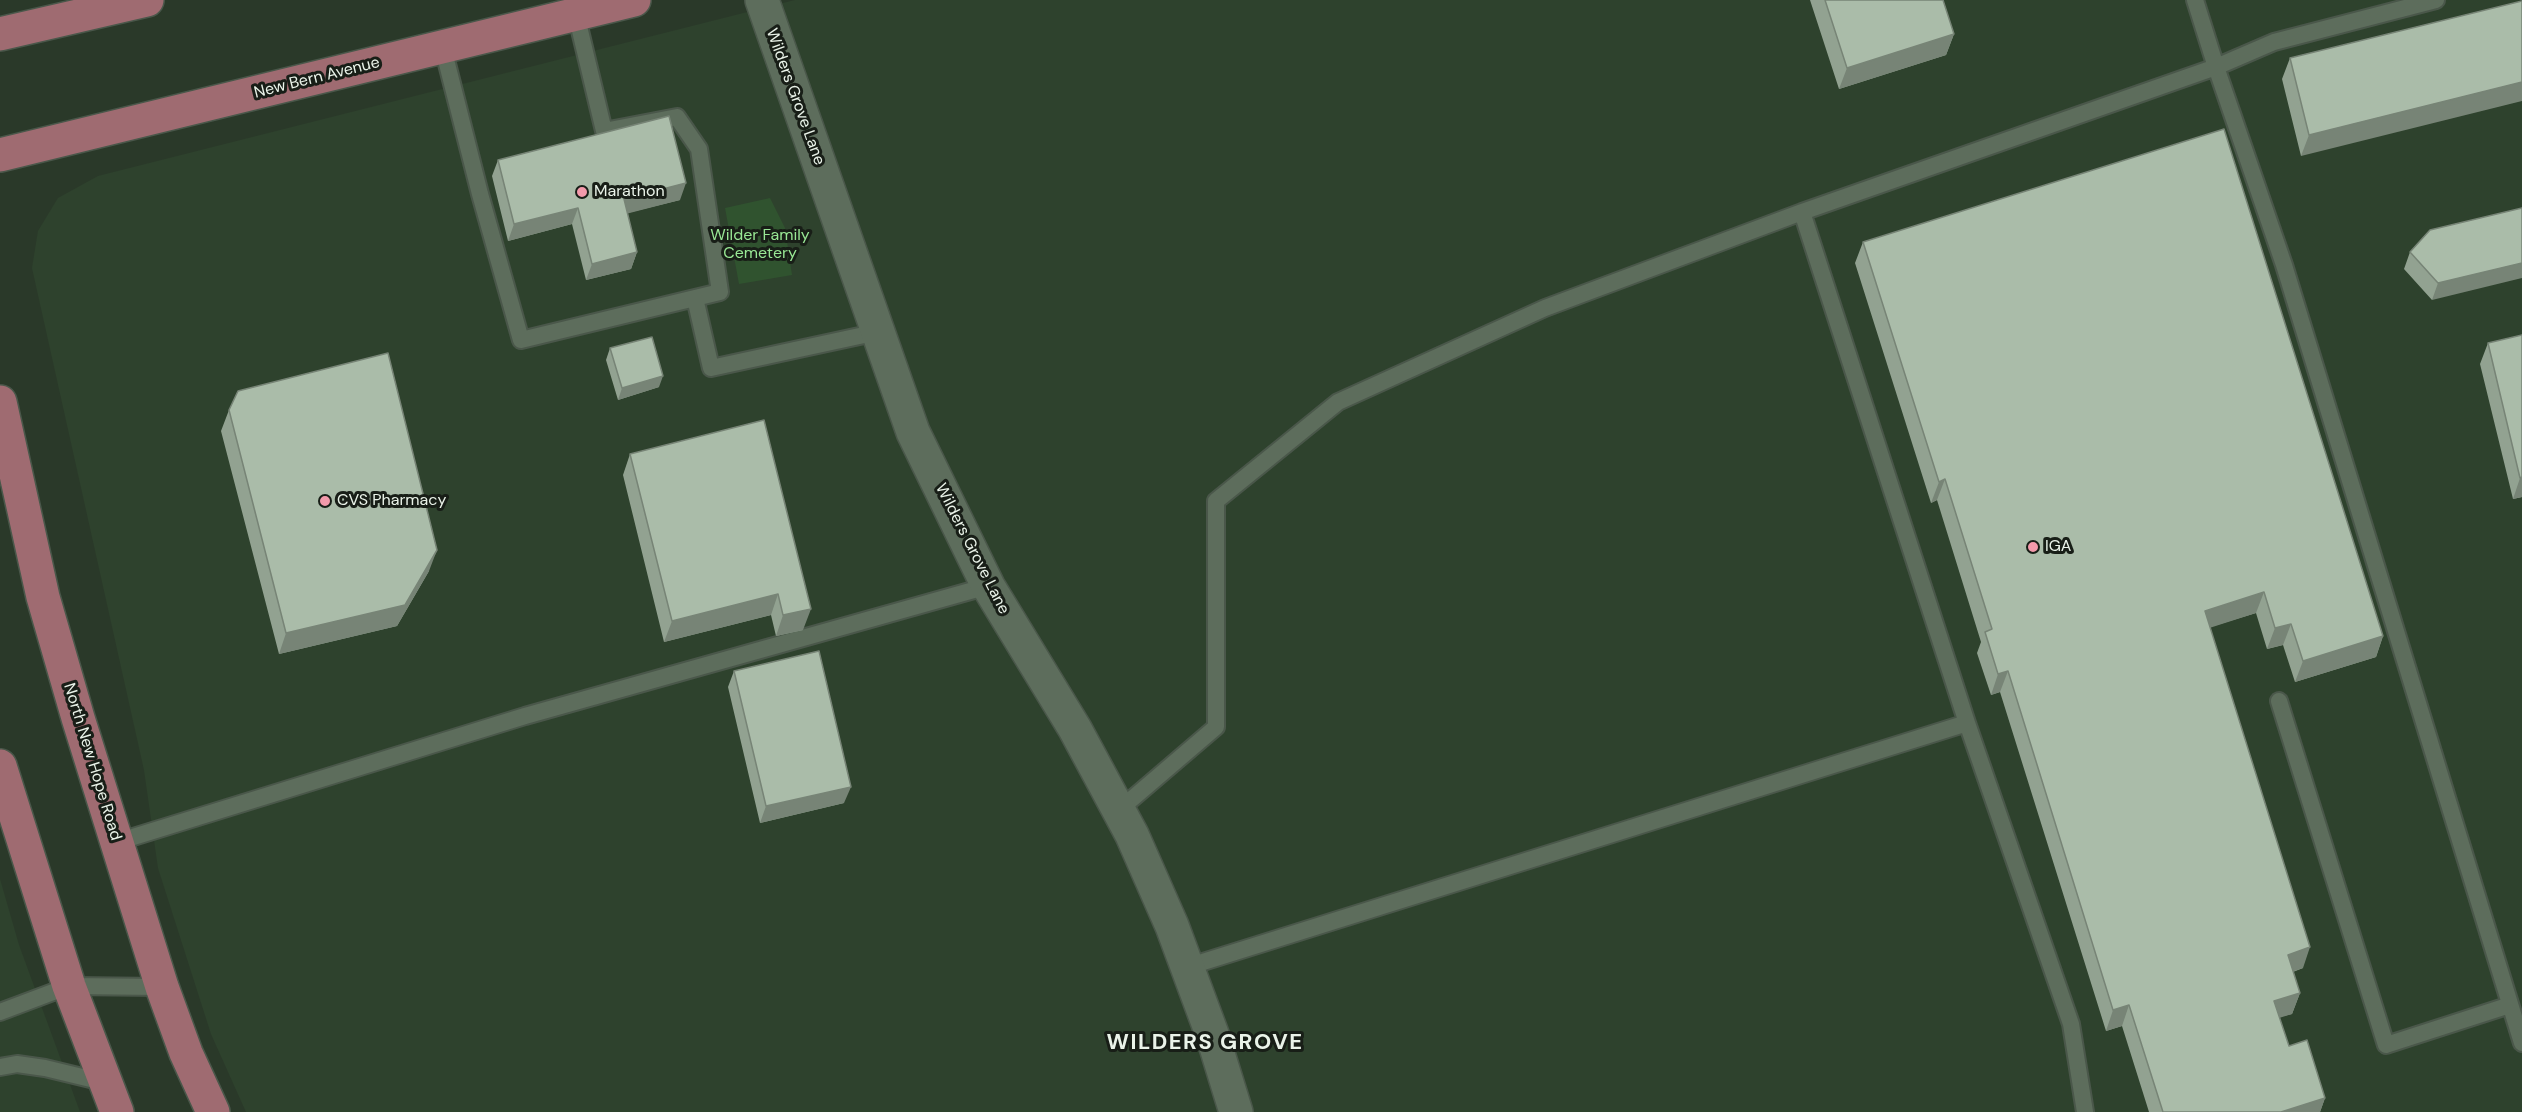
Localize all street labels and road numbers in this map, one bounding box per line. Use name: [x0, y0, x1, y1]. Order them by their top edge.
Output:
street label: Wilders Grove Lane: [761, 26, 829, 168]
street label: New Bern Avenue: [252, 53, 382, 103]
street label: Wilders Grove Lane: [931, 481, 1013, 617]
street label: North New Hope Road: [59, 681, 125, 843]

